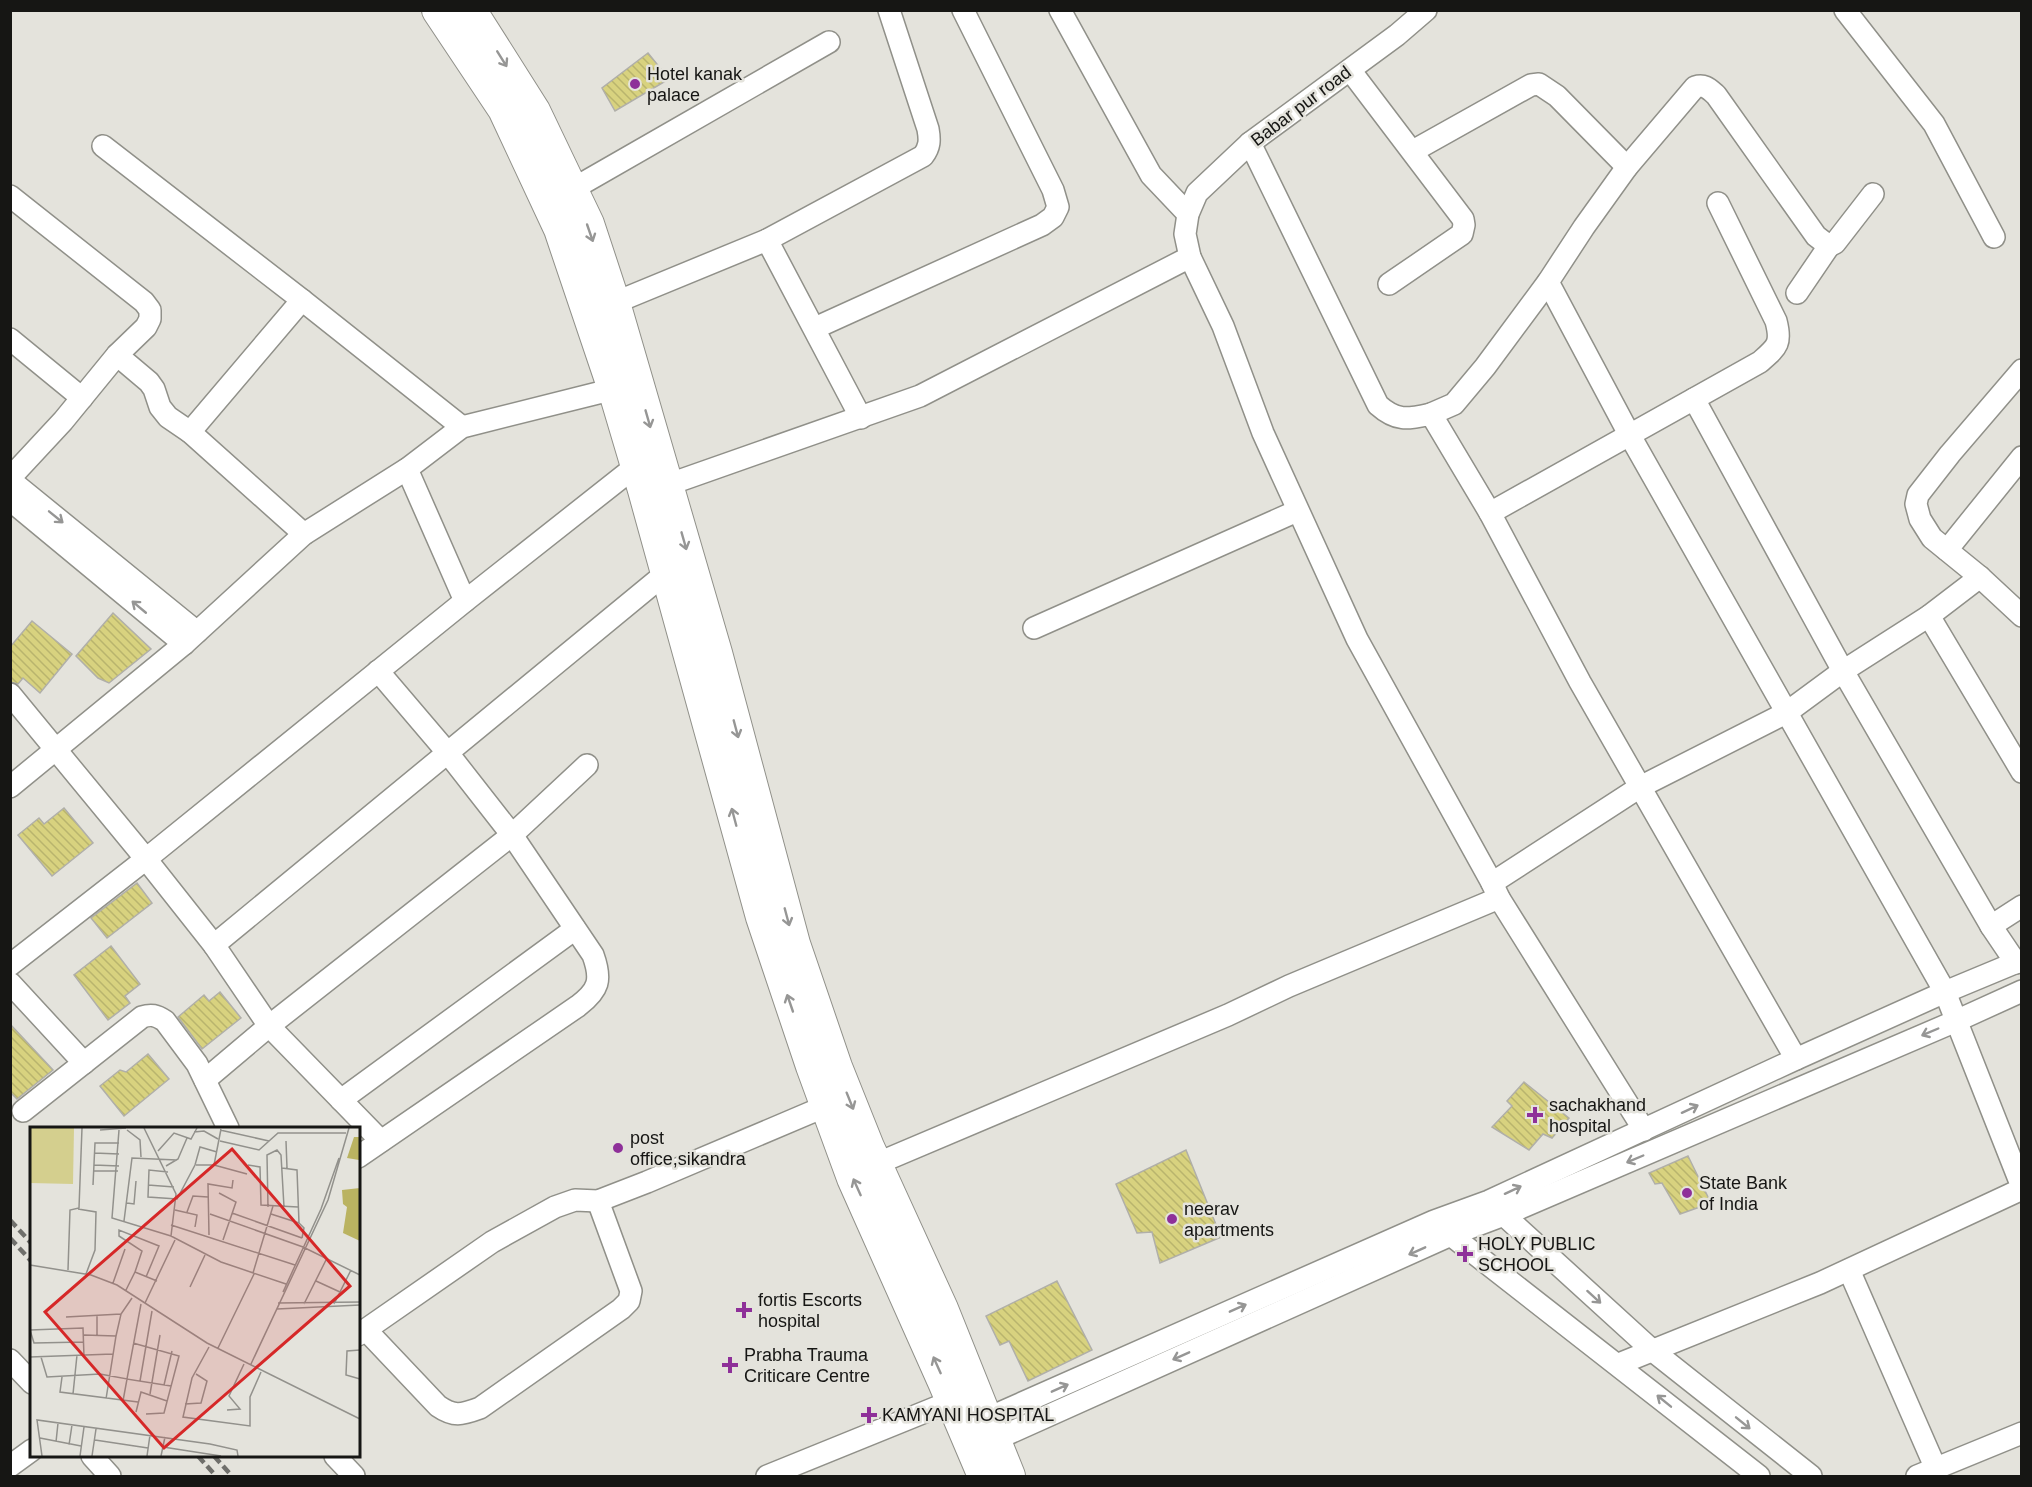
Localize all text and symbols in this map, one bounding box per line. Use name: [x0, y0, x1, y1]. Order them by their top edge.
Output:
one-way arrow: [496, 51, 509, 68]
street label: Babar pur road: [1247, 62, 1355, 150]
place label: Hotel kanak palace: [647, 64, 743, 105]
marker: Hotel kanak palace: [628, 77, 642, 91]
one-way arrow: [586, 223, 597, 242]
one-way arrow: [643, 409, 654, 428]
one-way arrow: [48, 511, 64, 524]
one-way arrow: [678, 531, 690, 550]
one-way arrow: [132, 600, 147, 614]
one-way arrow: [731, 719, 742, 738]
one-way arrow: [727, 808, 739, 827]
one-way arrow: [782, 907, 793, 926]
one-way arrow: [784, 995, 795, 1013]
one-way arrow: [1922, 1027, 1940, 1039]
one-way arrow: [845, 1092, 856, 1110]
place label: sachakhand hospital: [1549, 1095, 1646, 1136]
one-way arrow: [1681, 1102, 1699, 1114]
marker: sachakhand hospital: [1526, 1106, 1544, 1124]
inset map: [30, 1127, 360, 1457]
place label: post office,sikandra: [630, 1128, 747, 1169]
marker: post office,sikandra: [611, 1141, 625, 1155]
one-way arrow: [1626, 1154, 1645, 1165]
place label: State Bank of India: [1699, 1173, 1788, 1214]
one-way arrow: [851, 1178, 862, 1196]
one-way arrow: [1504, 1184, 1522, 1195]
marker: State Bank of India: [1680, 1186, 1694, 1200]
place label: neerav apartments: [1184, 1199, 1274, 1240]
marker: neerav apartments: [1165, 1212, 1179, 1226]
place label: HOLY PUBLIC SCHOOL: [1478, 1234, 1595, 1275]
one-way arrow: [1408, 1245, 1426, 1257]
marker: HOLY PUBLIC SCHOOL: [1456, 1245, 1474, 1263]
place label: fortis Escorts hospital: [758, 1290, 862, 1331]
one-way arrow: [1586, 1290, 1601, 1304]
marker: fortis Escorts hospital: [735, 1301, 753, 1319]
one-way arrow: [1228, 1302, 1246, 1314]
place label: Prabha Trauma Criticare Centre: [744, 1345, 870, 1386]
one-way arrow: [1173, 1351, 1191, 1362]
marker: Prabha Trauma Criticare Centre: [721, 1356, 739, 1374]
one-way arrow: [930, 1356, 942, 1374]
one-way arrow: [1050, 1382, 1068, 1393]
one-way arrow: [1656, 1394, 1672, 1407]
place label: KAMYANI HOSPITAL: [882, 1405, 1054, 1425]
marker: KAMYANI HOSPITAL: [860, 1406, 878, 1424]
one-way arrow: [1735, 1416, 1751, 1429]

